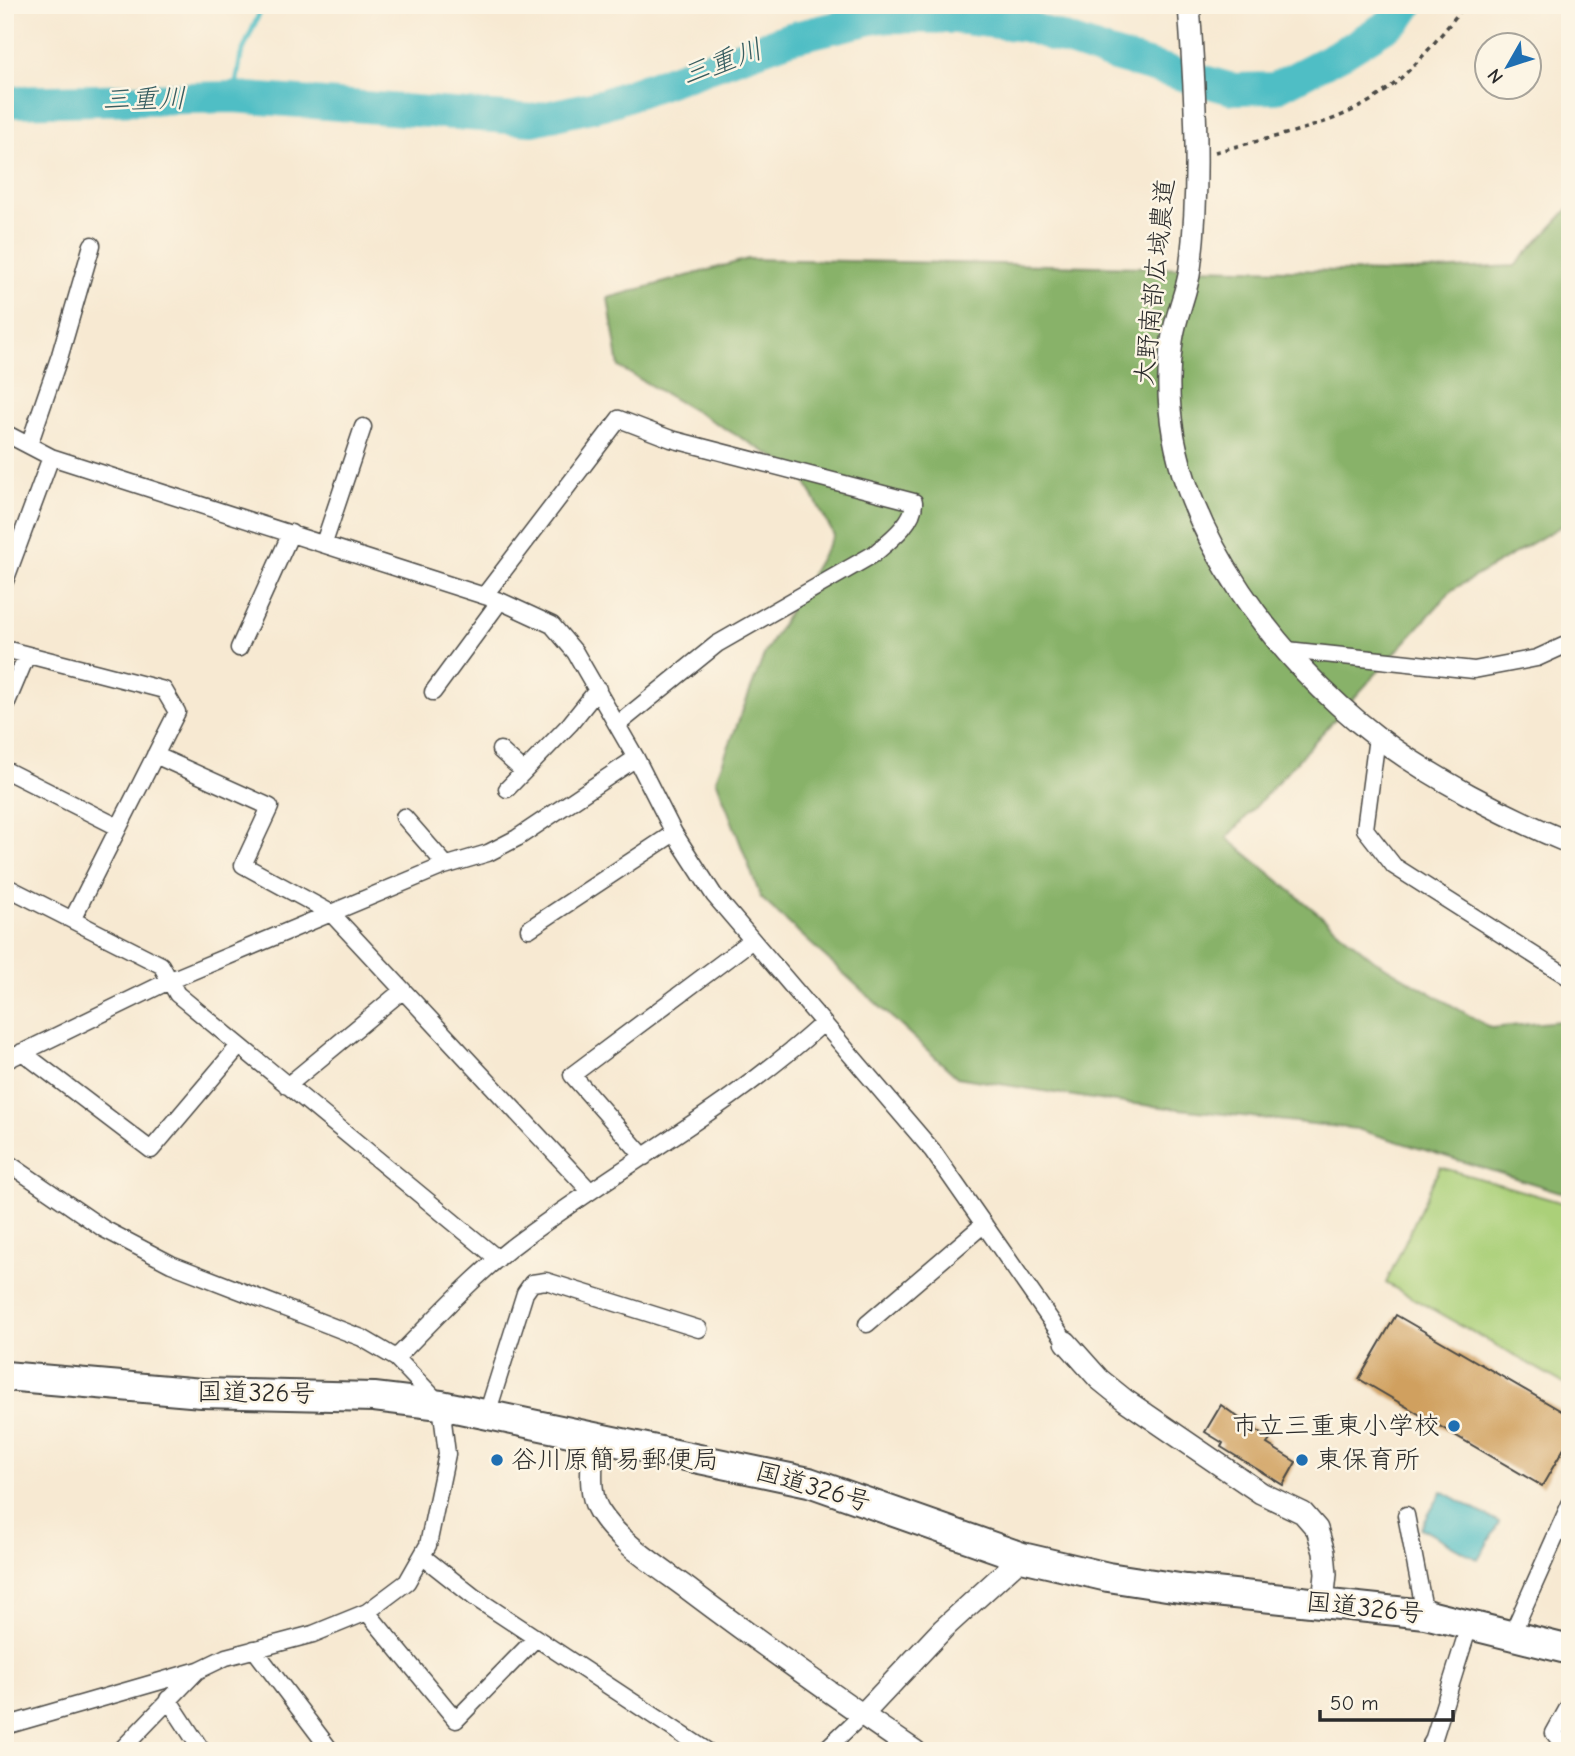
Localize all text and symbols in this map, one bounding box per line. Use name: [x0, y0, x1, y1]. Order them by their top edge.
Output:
north arrow: [1474, 32, 1544, 102]
water label: 三重川: [677, 33, 767, 91]
text: N: [1483, 64, 1508, 88]
water label: 三重川: [102, 82, 186, 116]
street label: 大野南部広域農道: [1129, 177, 1181, 387]
street label: 国道326号: [196, 1377, 316, 1409]
place label: 市立三重東小学校: [1232, 1411, 1440, 1441]
marker: 市立三重東小学校: [1446, 1418, 1462, 1434]
place label: 谷川原簡易郵便局: [511, 1445, 719, 1475]
place label: 東保育所: [1316, 1445, 1420, 1475]
marker: 谷川原簡易郵便局: [489, 1452, 505, 1468]
marker: 東保育所: [1294, 1452, 1310, 1468]
street label: 国道326号: [752, 1456, 874, 1518]
street label: 国道326号: [1304, 1587, 1426, 1629]
scale bar: [1320, 1679, 1452, 1723]
text: 50 m: [1330, 1691, 1379, 1715]

